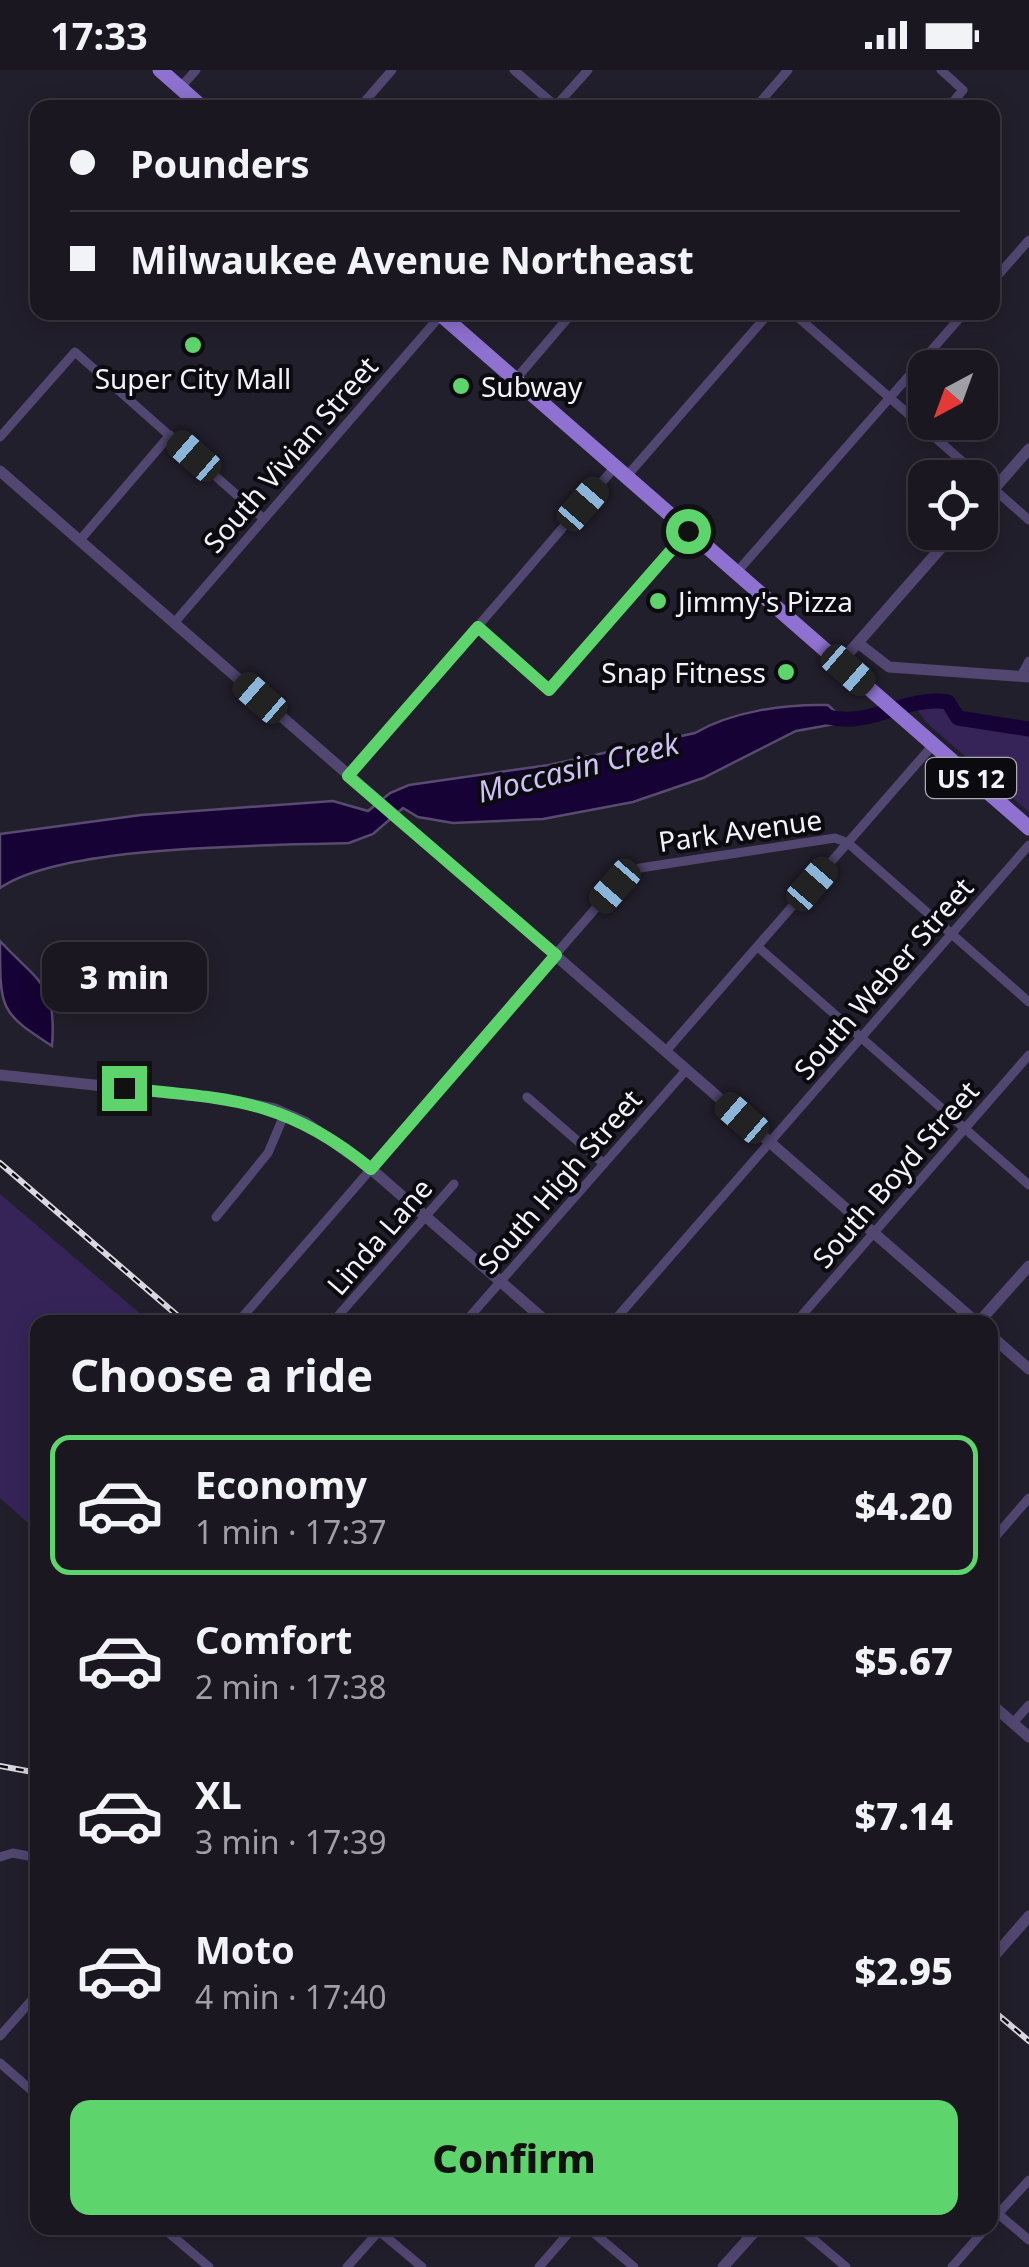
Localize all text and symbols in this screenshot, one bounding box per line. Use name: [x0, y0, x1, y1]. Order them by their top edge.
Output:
text: 17:33: [50, 9, 148, 61]
text: Pounders: [130, 137, 310, 189]
text: Milwaukee Avenue Northeast: [130, 233, 694, 285]
marker: Super City Mall: [182, 334, 204, 356]
street label: South Vivian Street: [194, 348, 386, 560]
north arrow: [908, 350, 998, 440]
map controls: [908, 350, 998, 550]
place label: Super City Mall: [95, 359, 291, 397]
place label: Subway: [481, 367, 583, 405]
marker: Subway: [450, 375, 472, 397]
car: [162, 425, 226, 487]
button: locate: [908, 460, 998, 550]
car: [552, 472, 614, 536]
route start: [666, 509, 711, 554]
place label: Jimmy's Pizza: [675, 582, 853, 620]
marker: Jimmy's Pizza: [647, 590, 669, 612]
car: [816, 639, 880, 701]
place label: Snap Fitness: [601, 653, 766, 691]
marker: Snap Fitness: [775, 661, 797, 683]
car: [228, 667, 292, 729]
water label: Moccasin Creek: [473, 722, 684, 812]
road number: US 12: [926, 758, 1016, 798]
street label: Park Avenue: [656, 800, 824, 860]
car: [781, 852, 843, 916]
car: [584, 854, 646, 918]
street label: South Weber Street: [785, 869, 981, 1087]
callout: 3 min: [42, 943, 206, 1013]
text: 3 min: [80, 955, 169, 998]
route end: [102, 1066, 147, 1111]
street label: South Boyd Street: [803, 1073, 987, 1275]
street label: South High Street: [468, 1081, 650, 1281]
car: [710, 1087, 774, 1149]
street label: Linda Lane: [318, 1170, 440, 1302]
text: Choose a ride: [70, 1344, 373, 1405]
text: Economy: [195, 1458, 367, 1510]
icon: car: [75, 1460, 165, 1550]
text: $4.20: [854, 1479, 953, 1531]
text: 1 min · 17:37: [195, 1510, 387, 1553]
text: Comfort: [195, 1613, 352, 1665]
icon: car: [75, 1615, 165, 1705]
text: $5.67: [854, 1634, 953, 1686]
text: 2 min · 17:38: [195, 1665, 387, 1708]
text: XL: [195, 1768, 242, 1820]
icon: car: [75, 1770, 165, 1860]
text: $7.14: [854, 1789, 953, 1841]
text: 3 min · 17:39: [195, 1820, 387, 1863]
text: Moto: [195, 1923, 295, 1975]
icon: car: [75, 1925, 165, 2015]
text: $2.95: [854, 1944, 953, 1996]
text: 4 min · 17:40: [195, 1975, 387, 2018]
button: Confirm: [70, 2100, 958, 2215]

